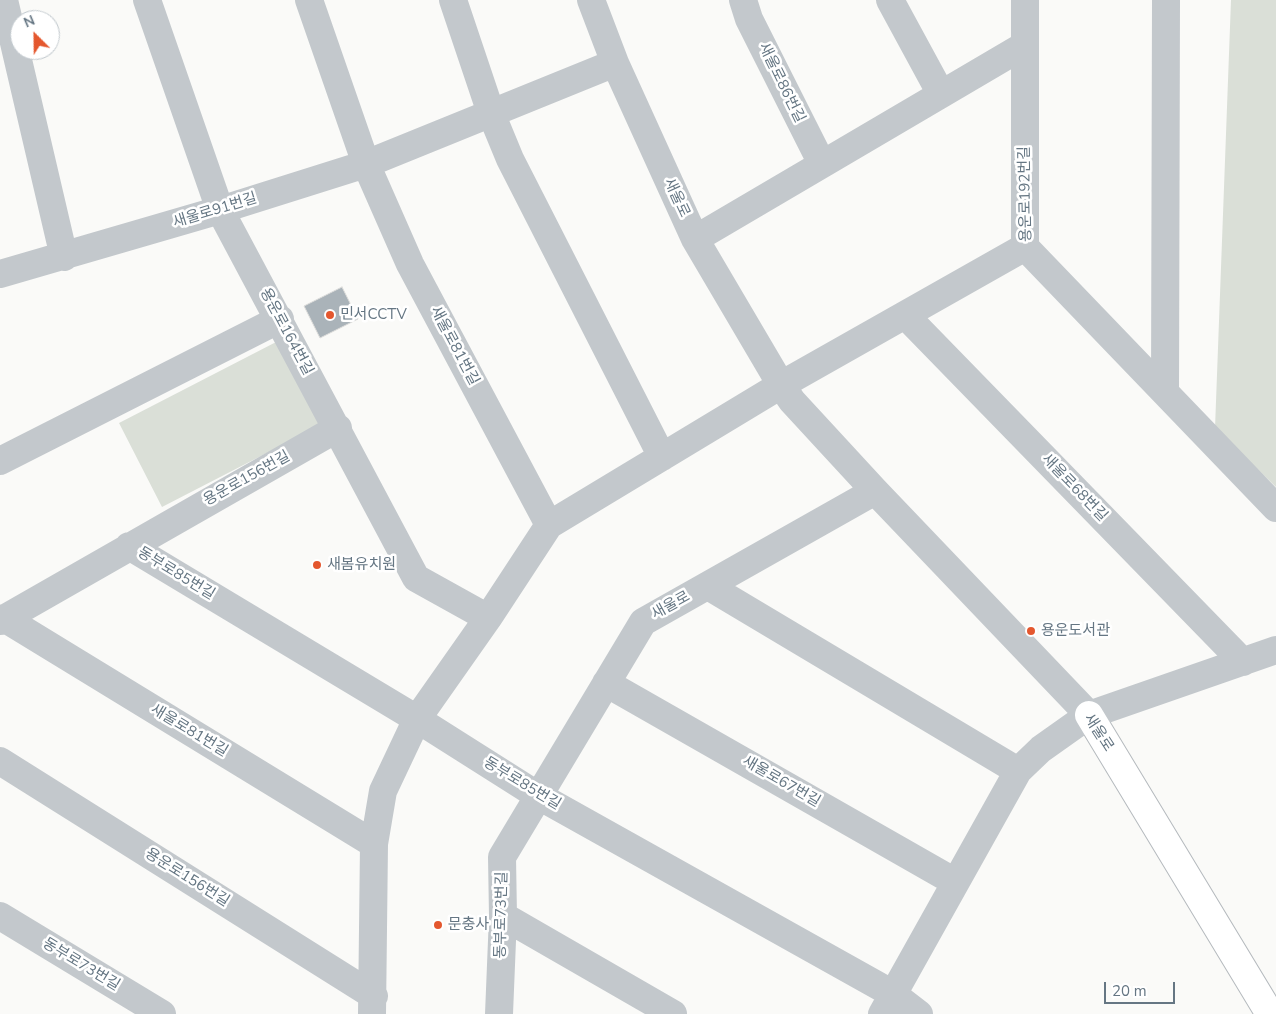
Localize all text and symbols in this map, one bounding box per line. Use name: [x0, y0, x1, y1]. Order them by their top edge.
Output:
north arrow: [10, 10, 60, 60]
text: N: [21, 11, 38, 32]
street label: 새울로86번길: [754, 40, 808, 126]
street label: 용운로192번길: [1016, 146, 1036, 242]
street label: 새울로: [659, 175, 693, 221]
street label: 새울로91번길: [171, 190, 259, 232]
street label: 용운로164번길: [256, 285, 316, 379]
street label: 새울로81번길: [426, 303, 482, 389]
place label: 민서CCTV: [340, 306, 407, 324]
marker: 민서CCTV: [324, 309, 336, 321]
street label: 용운로156번길: [201, 448, 293, 510]
street label: 새울로68번길: [1037, 450, 1111, 526]
street label: 동부로85번길: [134, 544, 218, 604]
place label: 새봄유치원: [327, 556, 396, 574]
marker: 새봄유치원: [311, 559, 323, 571]
street label: 새울로: [649, 588, 693, 624]
place label: 용운도서관: [1041, 622, 1110, 640]
marker: 용운도서관: [1025, 625, 1037, 637]
street label: 새울로81번길: [147, 701, 231, 761]
street label: 새울로: [1079, 711, 1117, 755]
street label: 새울로67번길: [739, 752, 823, 812]
street label: 동부로85번길: [480, 754, 564, 814]
street label: 용운로156번길: [142, 845, 232, 911]
street label: 동부로73번길: [492, 871, 512, 959]
place label: 문충사: [448, 916, 489, 934]
marker: 문충사: [432, 919, 444, 931]
street label: 동부로73번길: [39, 935, 123, 995]
scale bar: [1106, 972, 1177, 1004]
text: 20 m: [1112, 981, 1147, 1001]

